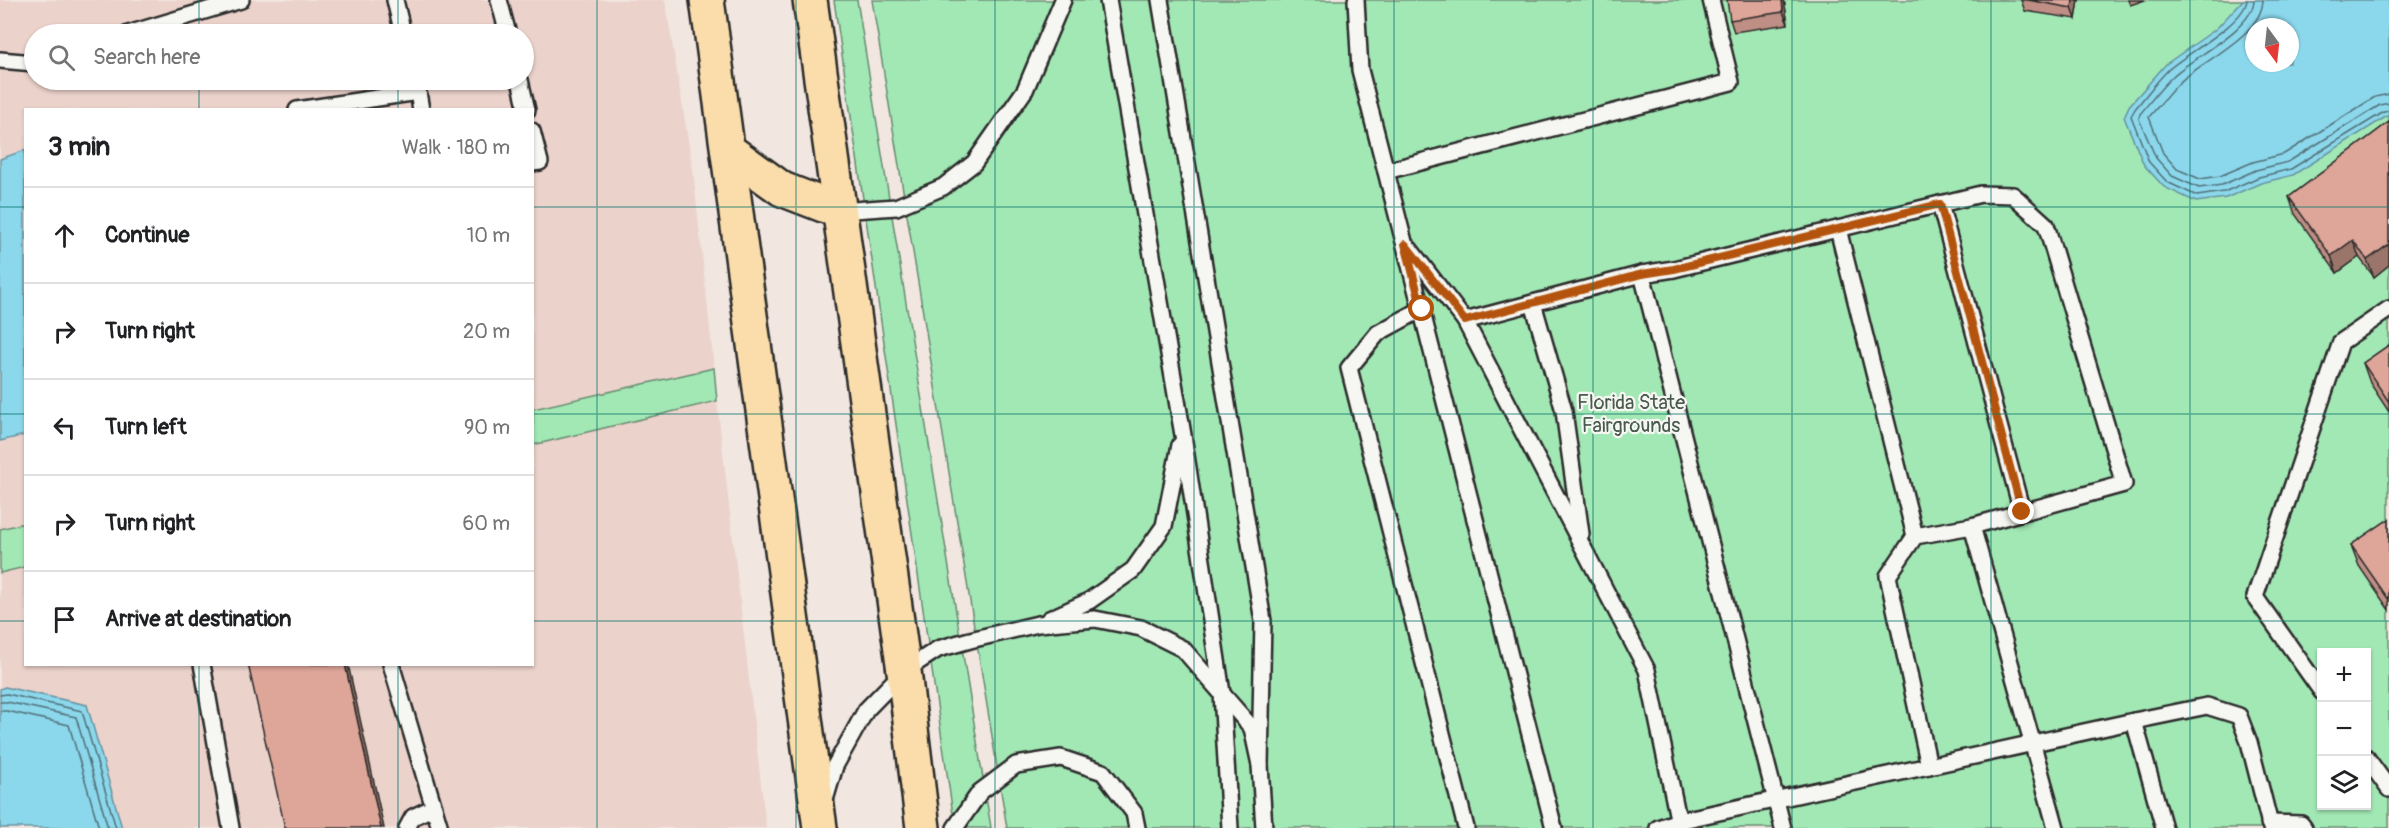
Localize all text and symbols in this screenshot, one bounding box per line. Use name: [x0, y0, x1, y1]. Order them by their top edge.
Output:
north arrow: [2245, 18, 2299, 72]
search box: [24, 24, 534, 90]
icon: search: [45, 41, 78, 74]
text: Search here: [93, 43, 200, 71]
text: 3 min: [48, 131, 110, 163]
text: Walk · 180 m: [402, 135, 510, 160]
icon: ahead: [48, 219, 81, 252]
text: Continue: [105, 221, 189, 249]
text: 10 m: [466, 223, 510, 248]
route start: [1408, 295, 1434, 321]
icon: right: [48, 315, 81, 348]
text: Turn right: [105, 317, 195, 345]
text: 20 m: [463, 319, 510, 344]
park label: Florida State Fairgrounds: [1577, 390, 1685, 438]
icon: left: [48, 411, 81, 444]
text: Turn left: [105, 413, 187, 441]
text: 90 m: [464, 415, 510, 440]
route end: [2008, 498, 2034, 524]
icon: right: [48, 507, 81, 540]
text: Turn right: [105, 509, 195, 537]
text: 60 m: [463, 511, 510, 536]
icon: arrive: [48, 603, 81, 636]
text: Arrive at destination: [105, 605, 291, 633]
map controls: [2317, 648, 2371, 810]
button: +: [2317, 648, 2371, 702]
button: −: [2317, 702, 2371, 756]
button: layers: [2317, 756, 2371, 810]

